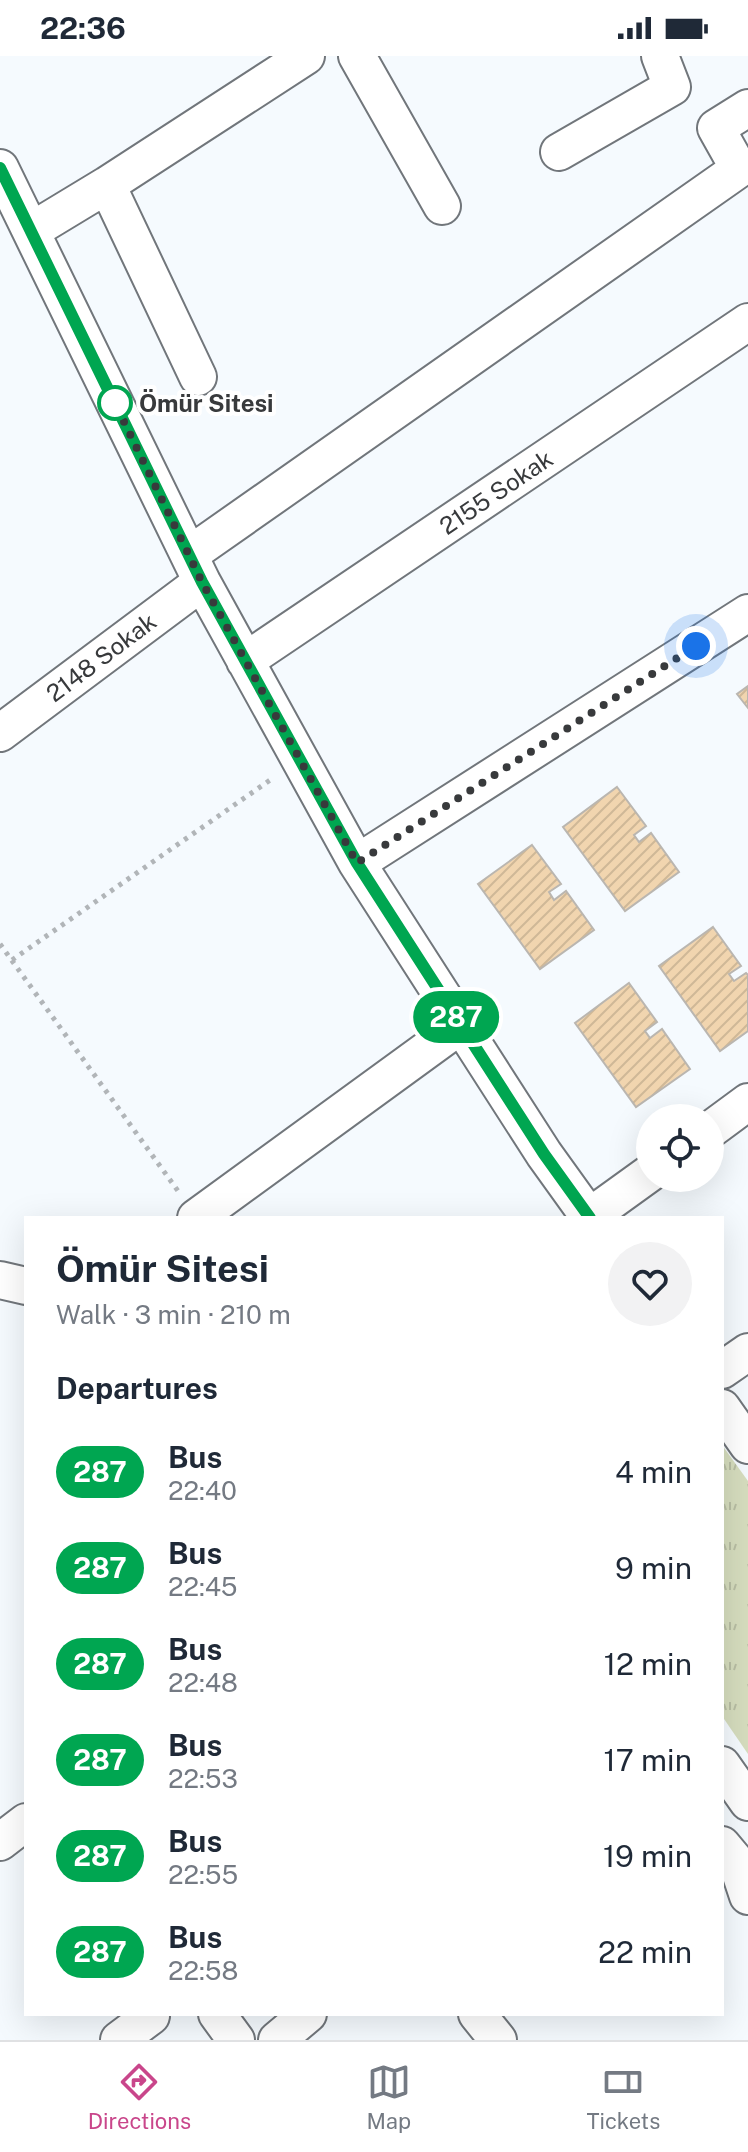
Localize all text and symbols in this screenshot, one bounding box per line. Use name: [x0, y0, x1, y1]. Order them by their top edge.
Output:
text: 22:36: [40, 10, 126, 46]
marker: Ömür Sitesi: [98, 386, 132, 420]
place label: Ömür Sitesi: [139, 389, 274, 417]
street label: 2155 Sokak: [434, 444, 558, 540]
street label: 2148 Sokak: [41, 607, 161, 707]
your location: [676, 626, 716, 666]
line badge: 287: [410, 991, 502, 1043]
text: 287: [429, 1000, 483, 1033]
map controls: [636, 1104, 724, 1192]
button: locate: [636, 1104, 724, 1192]
button: heart: [608, 1242, 692, 1326]
text: Ömür Sitesi: [56, 1246, 269, 1291]
text: Walk · 3 min · 210 m: [56, 1299, 291, 1330]
text: Departures: [56, 1370, 218, 1406]
text: Bus: [168, 1439, 222, 1475]
text: 4 min: [615, 1454, 692, 1490]
text: 287: [73, 1455, 127, 1488]
text: 22:40: [168, 1475, 237, 1506]
text: Bus: [168, 1535, 222, 1571]
text: 9 min: [615, 1550, 692, 1586]
text: 287: [73, 1551, 127, 1584]
text: 22:45: [168, 1571, 237, 1602]
text: Bus: [168, 1631, 222, 1667]
text: 12 min: [604, 1646, 692, 1682]
text: 287: [73, 1647, 127, 1680]
text: 22:48: [168, 1667, 238, 1698]
text: Bus: [168, 1727, 222, 1763]
text: 17 min: [604, 1742, 692, 1778]
text: 287: [73, 1743, 127, 1776]
text: 22:53: [168, 1763, 238, 1794]
text: Bus: [168, 1823, 222, 1859]
text: 19 min: [603, 1838, 692, 1874]
text: 287: [73, 1839, 127, 1872]
text: 22:55: [168, 1859, 238, 1890]
text: Bus: [168, 1919, 222, 1955]
text: 22 min: [598, 1934, 692, 1970]
text: 287: [73, 1935, 127, 1968]
text: 22:58: [168, 1955, 238, 1986]
tab: Directions: [88, 2060, 191, 2134]
tab: Map: [366, 2060, 411, 2134]
tab: Tickets: [587, 2060, 660, 2134]

